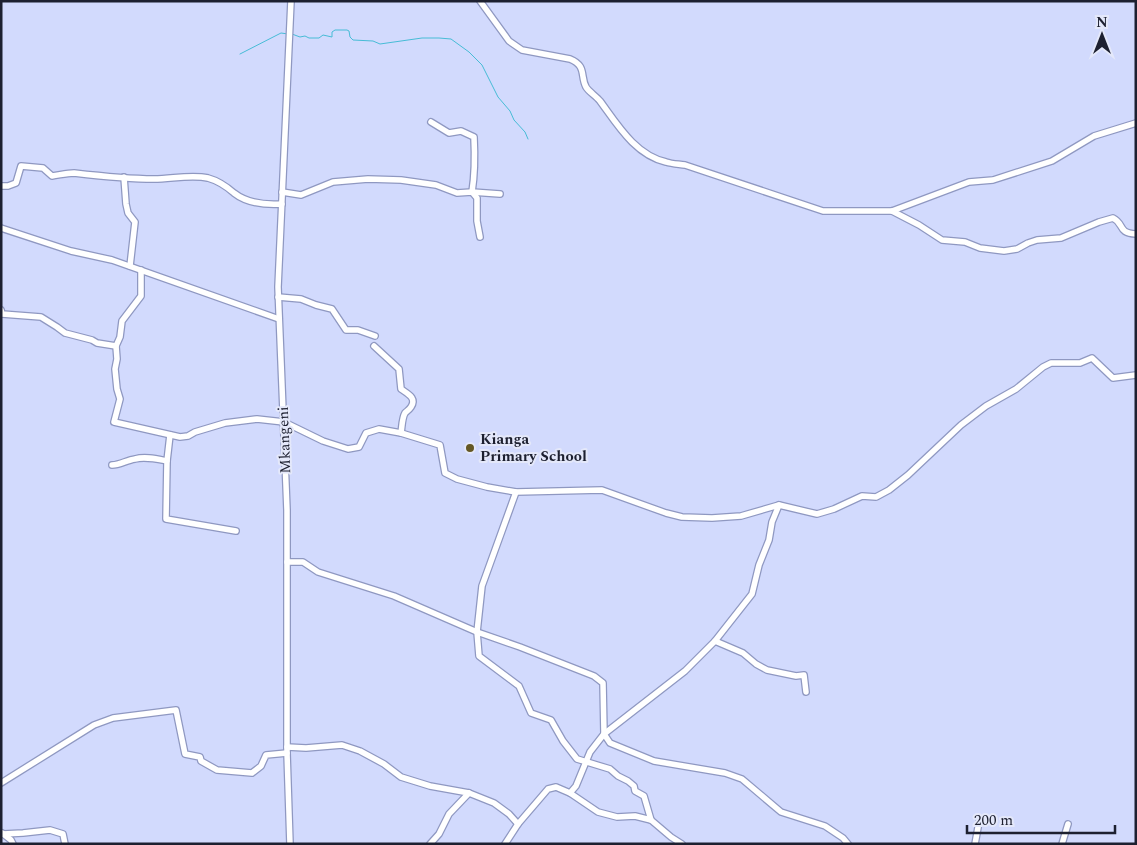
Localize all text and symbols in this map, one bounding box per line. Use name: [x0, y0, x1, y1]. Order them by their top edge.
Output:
north arrow: [1077, 10, 1127, 60]
text: N: [1096, 12, 1108, 33]
street label: Mkangeni: [272, 406, 297, 474]
place label: Kianga Primary School: [480, 428, 587, 468]
marker: Kianga Primary School: [464, 442, 476, 454]
scale bar: [967, 802, 1114, 834]
text: 200 m: [974, 809, 1013, 832]

